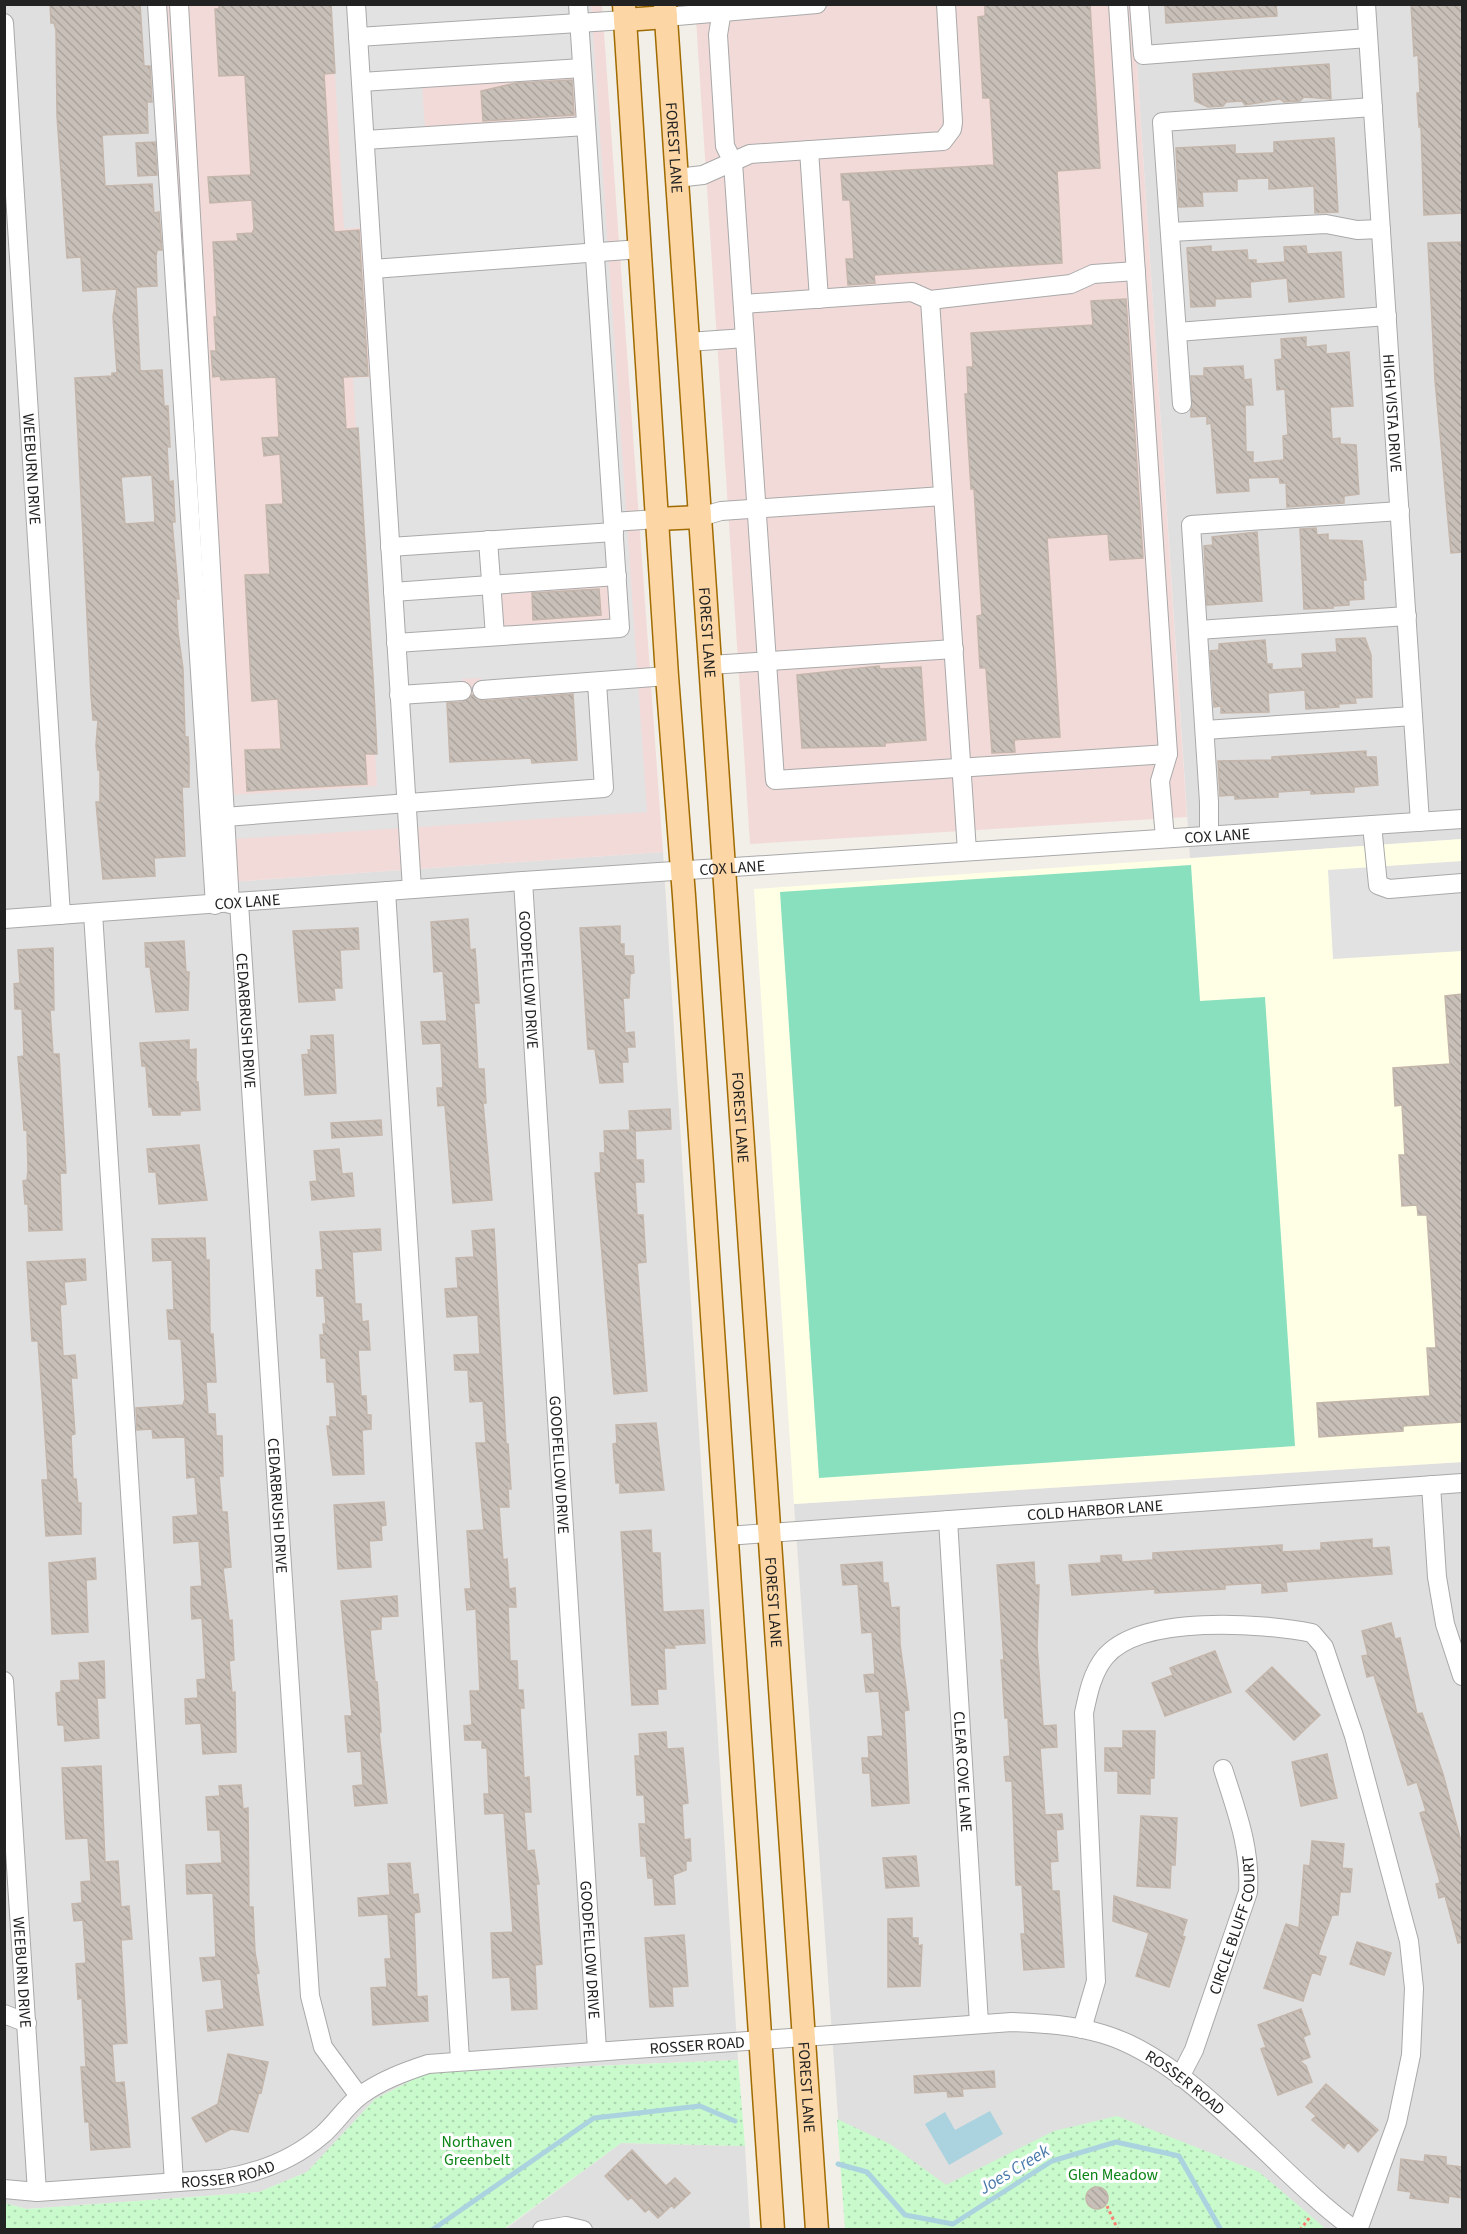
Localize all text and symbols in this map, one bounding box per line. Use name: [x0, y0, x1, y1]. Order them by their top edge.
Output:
street label: FOREST LANE: [660, 101, 688, 194]
street label: HIGH VISTA DRIVE: [1377, 353, 1407, 473]
street label: WEEBURN DRIVE: [17, 413, 46, 526]
street label: FOREST LANE: [693, 586, 721, 679]
street label: COX LANE: [1184, 823, 1251, 849]
street label: COX LANE: [699, 855, 766, 881]
street label: COX LANE: [214, 889, 281, 916]
street label: GOODFELLOW DRIVE: [513, 910, 544, 1050]
street label: CEDARBRUSH DRIVE: [230, 952, 261, 1089]
street label: FOREST LANE: [726, 1071, 754, 1164]
street label: GOODFELLOW DRIVE: [544, 1395, 574, 1535]
street label: CEDARBRUSH DRIVE: [262, 1437, 293, 1574]
street label: COLD HARBOR LANE: [1026, 1495, 1164, 1526]
street label: FOREST LANE: [759, 1556, 787, 1649]
street label: CLEAR COVE LANE: [948, 1711, 977, 1833]
street label: CIRCLE BLUFF COURT: [1204, 1854, 1260, 1998]
street label: GOODFELLOW DRIVE: [574, 1880, 605, 2020]
street label: WEEBURN DRIVE: [7, 1916, 36, 2029]
street label: ROSSER ROAD: [649, 2031, 746, 2060]
street label: FOREST LANE: [792, 2041, 820, 2133]
street label: ROSSER ROAD: [1141, 2045, 1230, 2120]
park label: Northaven Greenbelt: [442, 2131, 512, 2171]
water label: Joes Creek: [973, 2138, 1055, 2201]
street label: ROSSER ROAD: [180, 2155, 279, 2194]
park label: Glen Meadow: [1068, 2164, 1159, 2186]

